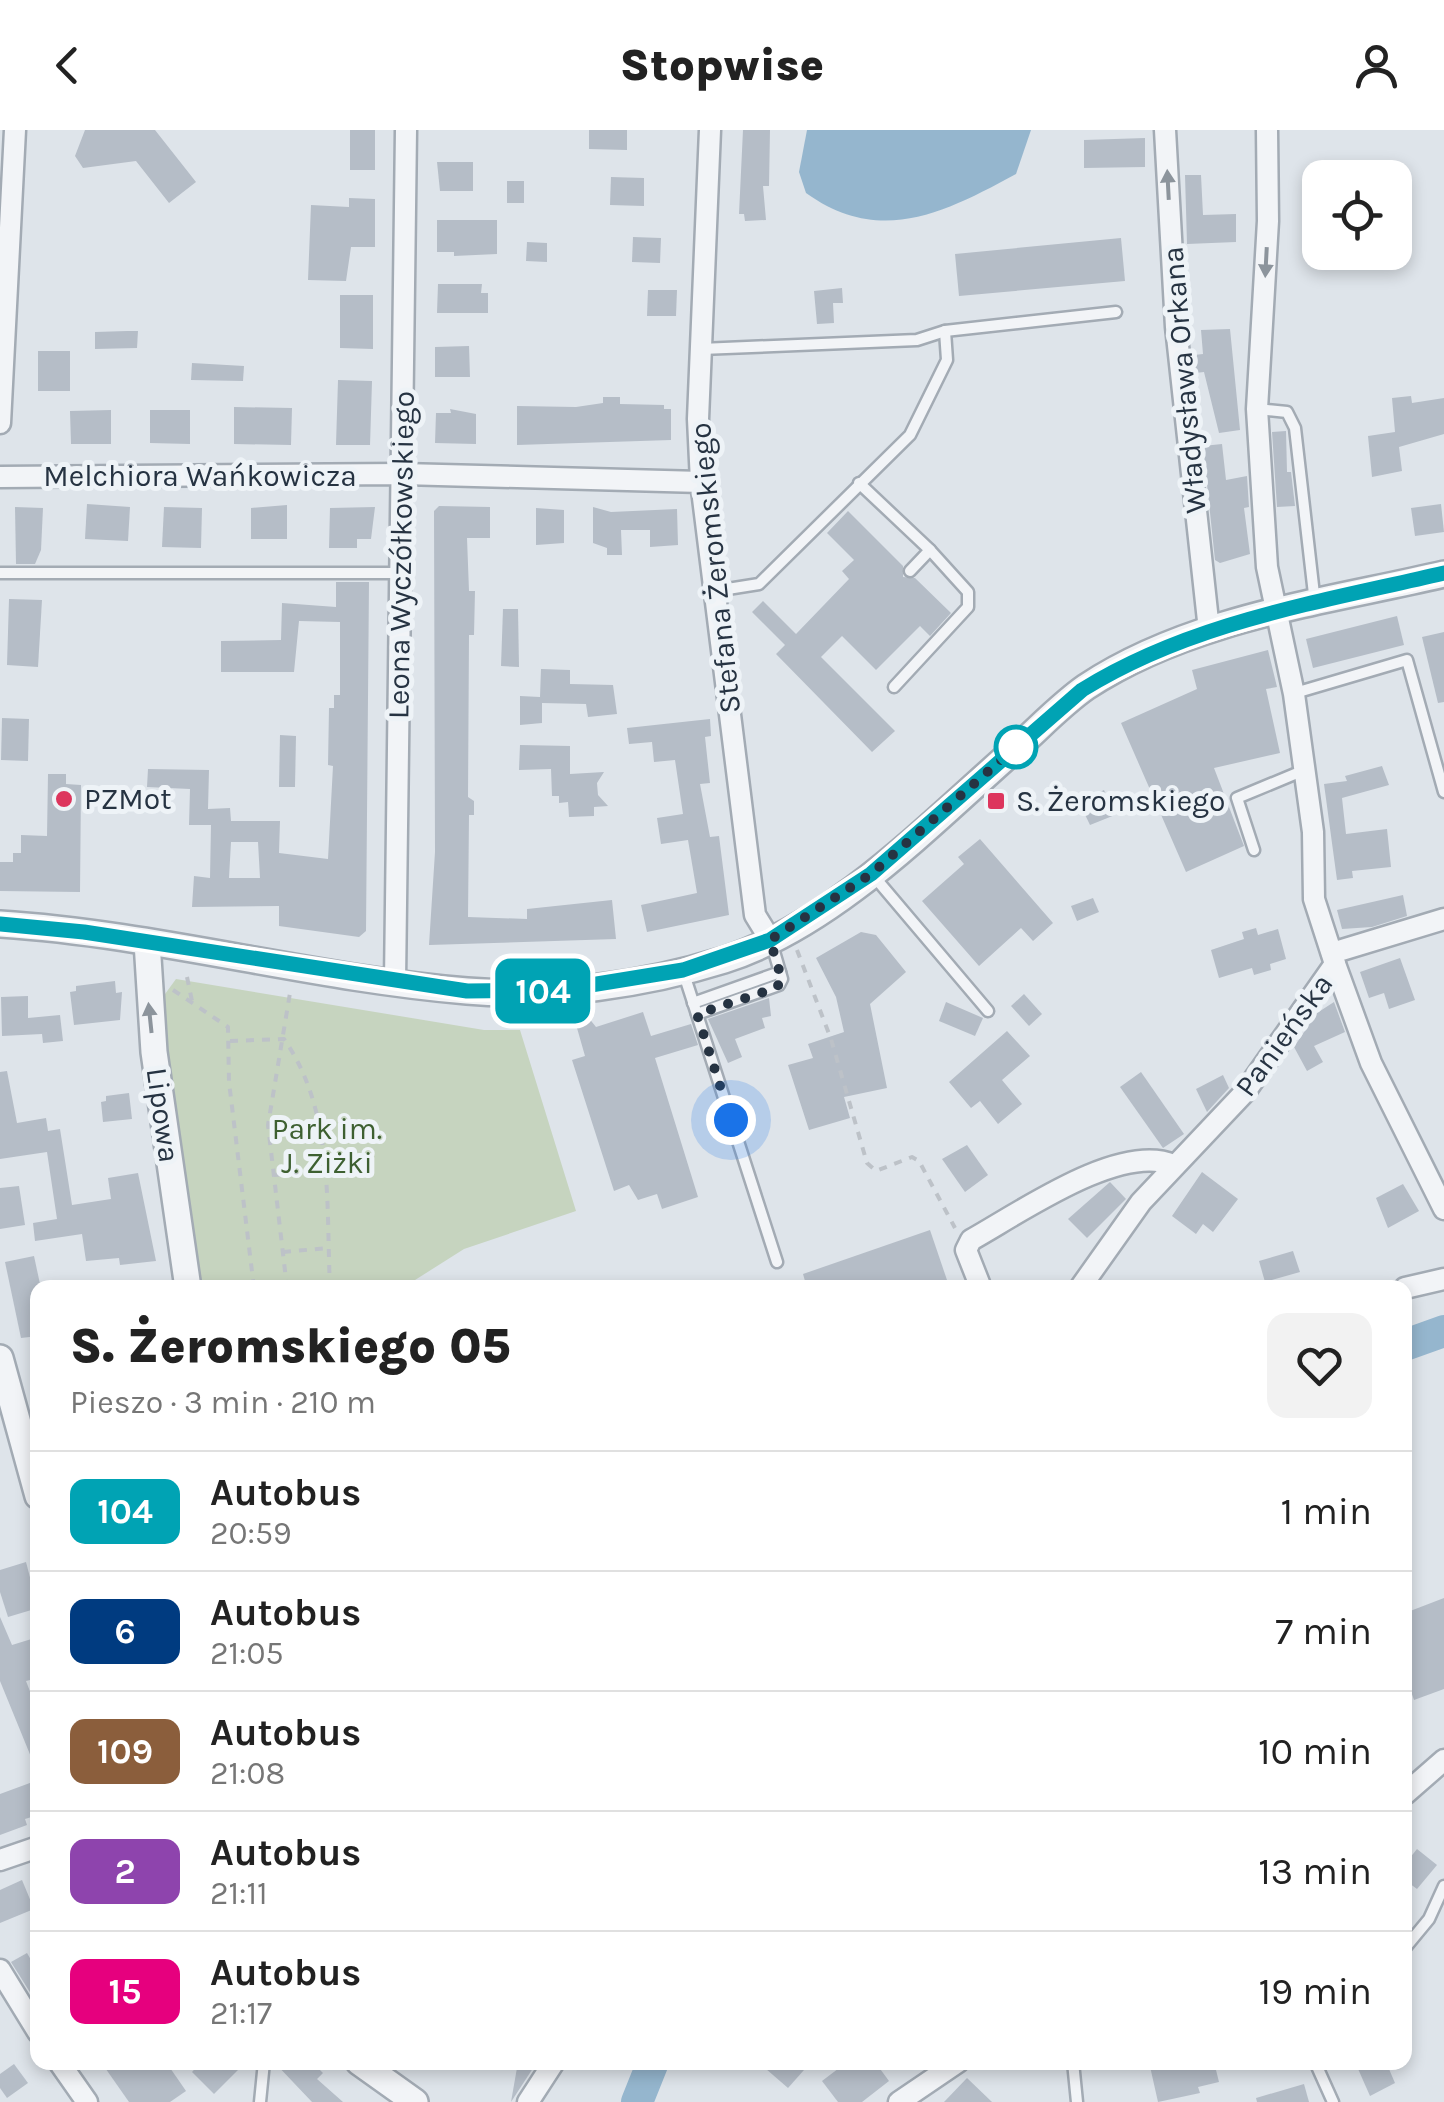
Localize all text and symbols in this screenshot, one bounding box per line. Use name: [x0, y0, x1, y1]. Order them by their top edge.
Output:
icon: back: [40, 38, 95, 93]
icon: person: [1349, 38, 1404, 93]
text: Stopwise: [620, 39, 824, 91]
map controls: [1302, 160, 1412, 270]
button: locate: [1302, 160, 1412, 270]
one-way arrow: [1160, 169, 1176, 200]
street label: Władysława Orkana: [1154, 245, 1214, 515]
one-way arrow: [1258, 247, 1274, 279]
street label: Leona Wyczółkowskiego: [380, 391, 422, 719]
street label: Stefana Żeromskiego: [682, 421, 748, 715]
street label: Melchiora Wańkowicza: [43, 458, 357, 494]
unlabelled marker: [995, 726, 1037, 768]
place label: PZMot: [84, 781, 171, 817]
place label: S. Żeromskiego: [1016, 783, 1225, 819]
marker: PZMot: [53, 788, 75, 810]
marker: S. Żeromskiego: [985, 790, 1007, 812]
line badge: 104: [486, 958, 600, 1024]
street label: Panieńska: [1227, 967, 1341, 1103]
text: 104: [515, 971, 571, 1012]
one-way arrow: [142, 1001, 158, 1033]
street label: Lipowa: [139, 1065, 187, 1165]
your location: [706, 1095, 756, 1145]
park label: Park im. J. Ziżki: [272, 1111, 382, 1181]
button: heart: [1267, 1313, 1372, 1418]
text: S. Żeromskiego 05: [70, 1318, 510, 1374]
text: Pieszo · 3 min · 210 m: [70, 1384, 376, 1421]
text: Autobus: [210, 1470, 361, 1515]
text: 1 min: [1281, 1489, 1372, 1534]
text: 104: [97, 1491, 153, 1532]
text: 20:59: [210, 1515, 292, 1552]
text: Autobus: [210, 1590, 361, 1635]
text: 7 min: [1275, 1609, 1372, 1654]
text: 6: [114, 1611, 136, 1652]
text: 21:05: [210, 1635, 284, 1672]
text: Autobus: [210, 1710, 361, 1755]
text: 10 min: [1258, 1729, 1372, 1774]
text: 109: [97, 1731, 153, 1772]
text: 21:08: [210, 1755, 285, 1792]
text: Autobus: [210, 1830, 361, 1875]
text: 13 min: [1258, 1849, 1372, 1894]
text: 2: [114, 1851, 136, 1892]
text: 21:11: [210, 1875, 268, 1912]
text: Autobus: [210, 1950, 361, 1995]
text: 19 min: [1259, 1969, 1372, 2014]
text: 15: [109, 1971, 141, 2012]
text: 21:17: [210, 1995, 272, 2032]

